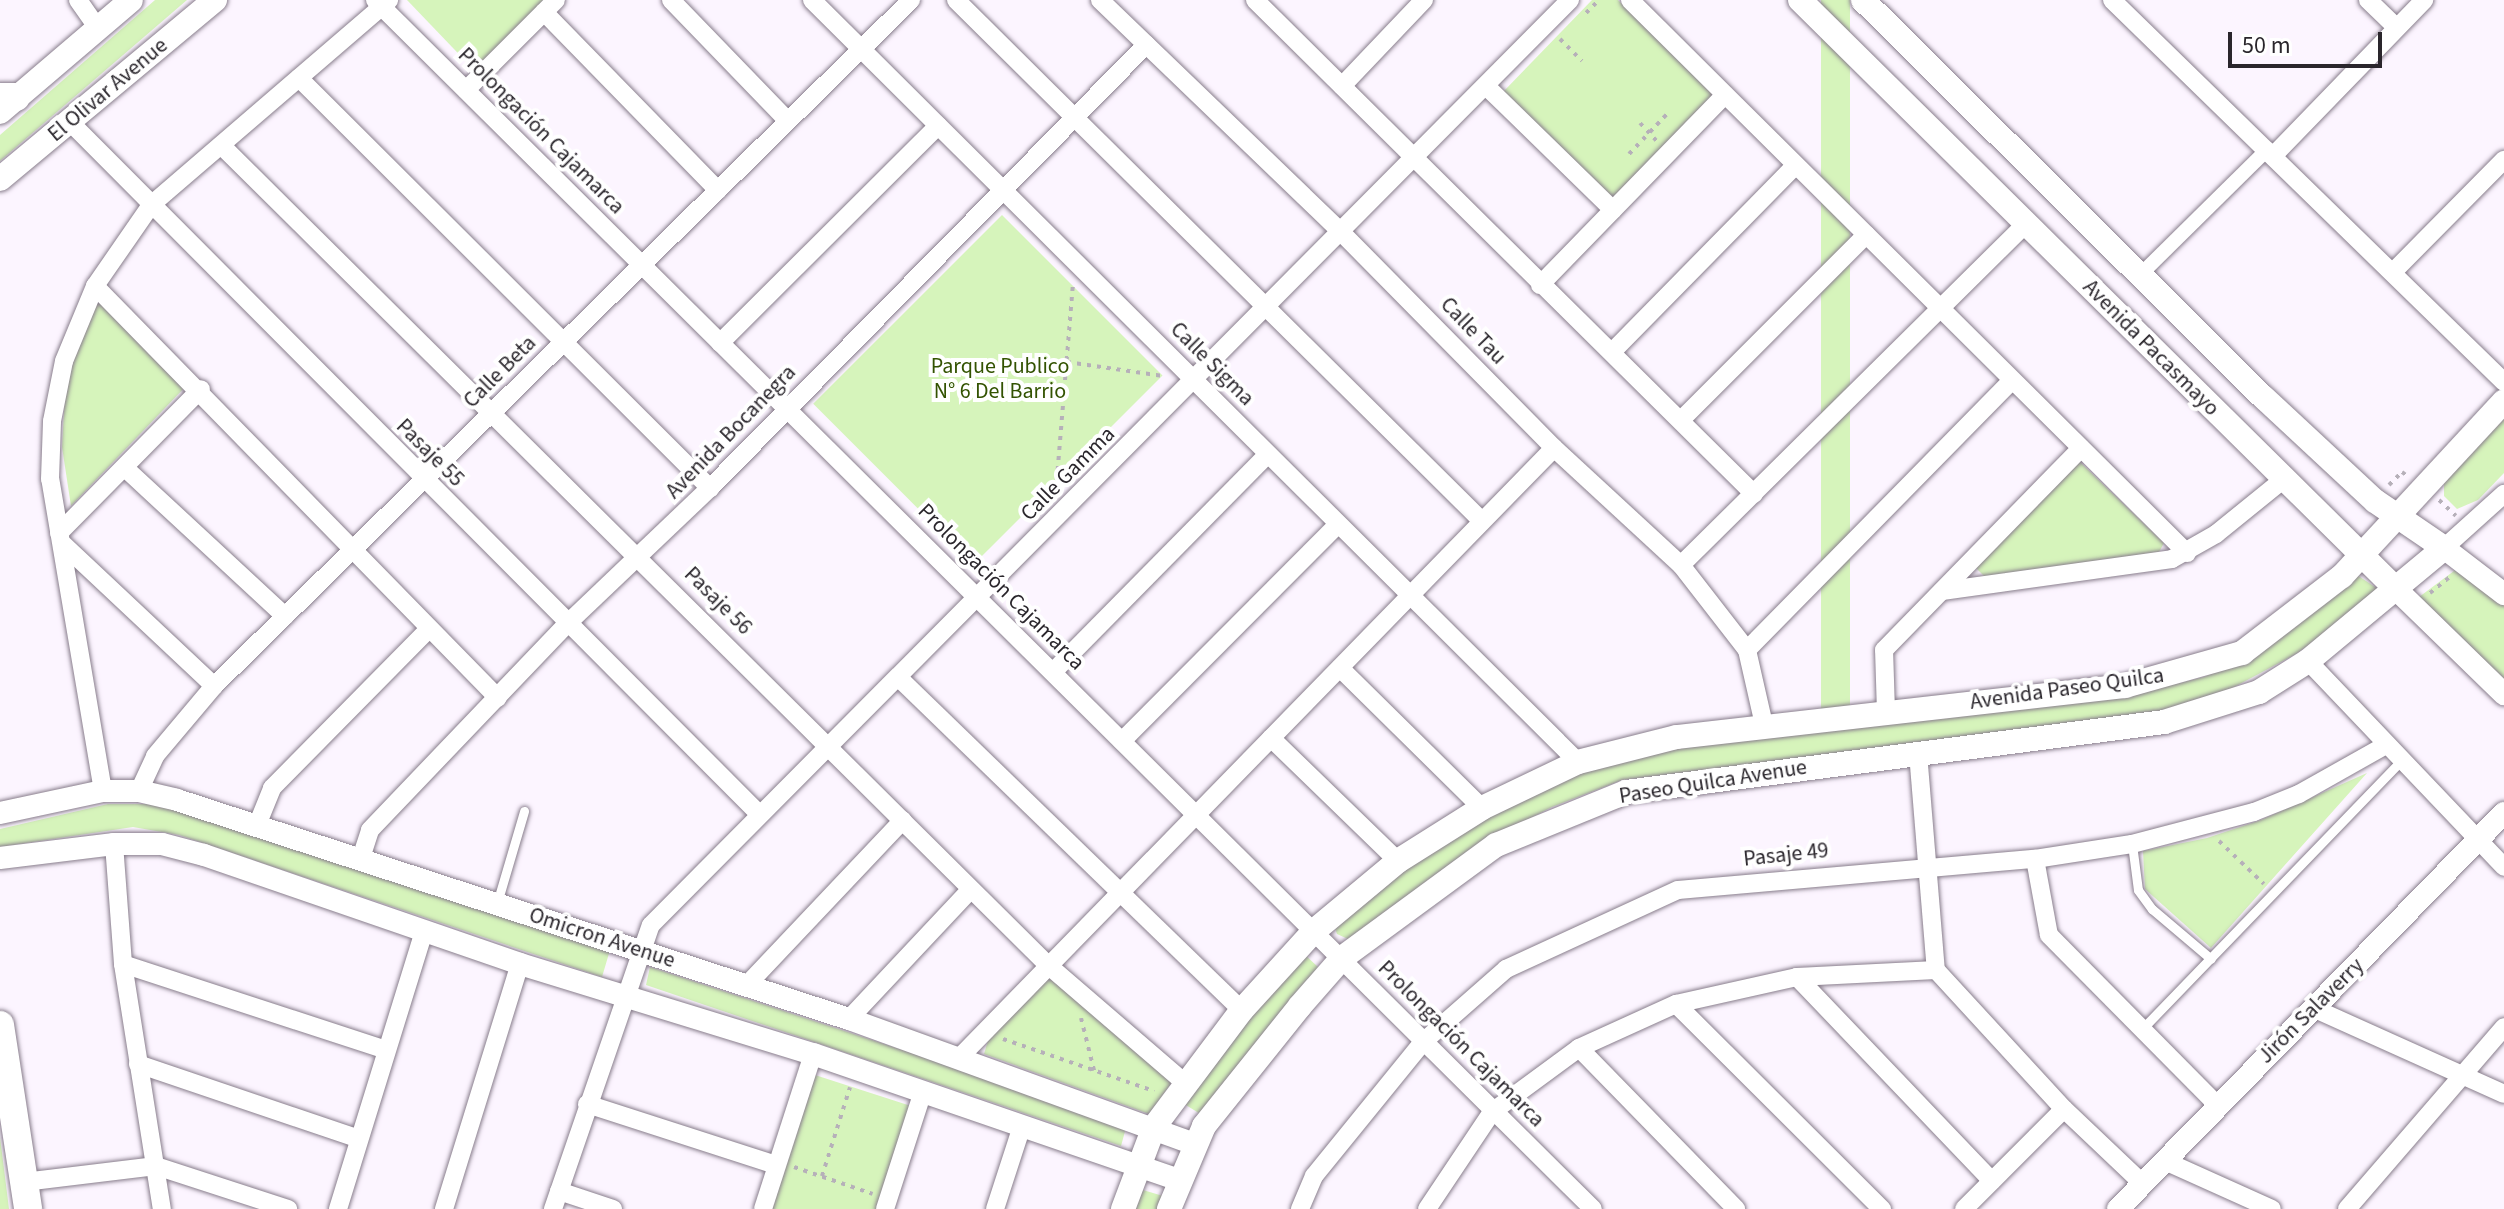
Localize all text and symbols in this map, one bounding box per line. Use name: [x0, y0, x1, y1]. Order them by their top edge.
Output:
scale bar: [2232, 16, 2386, 66]
text: 50 m: [2242, 28, 2291, 63]
street label: El Olivar Avenue: [43, 32, 173, 148]
street label: Prolongación Cajamarca: [452, 42, 630, 220]
street label: Avenida Pacasmayo: [2077, 274, 2225, 422]
street label: Calle Tau: [1435, 292, 1511, 370]
street label: Calle Sigma: [1165, 317, 1259, 411]
street label: Calle Beta: [458, 330, 542, 414]
park label: Parque Publico N° 6 Del Barrio: [931, 353, 1069, 404]
street label: Avenida Bocanegra: [660, 360, 802, 504]
street label: Pasaje 55: [390, 413, 470, 493]
street label: Calle Gamma: [1015, 421, 1121, 527]
street label: Prolongación Cajamarca: [912, 498, 1090, 676]
street label: Pasaje 56: [678, 561, 758, 641]
street label: Avenida Paseo Quilca: [1968, 662, 2166, 716]
street label: Paseo Quilca Avenue: [1617, 754, 1809, 810]
street label: Pasaje 49: [1742, 837, 1830, 873]
street label: Omicron Avenue: [526, 902, 678, 974]
street label: Jirón Salaverry: [2253, 953, 2369, 1069]
street label: Prolongación Cajamarca: [1372, 955, 1550, 1133]

